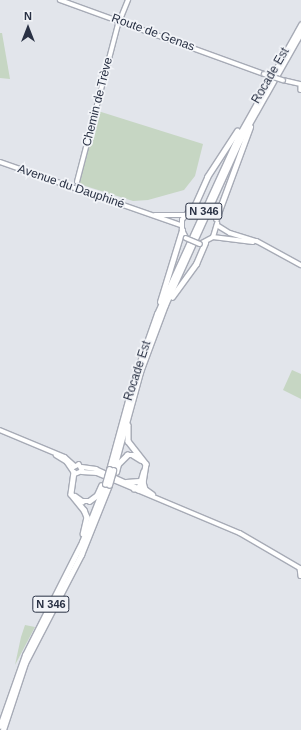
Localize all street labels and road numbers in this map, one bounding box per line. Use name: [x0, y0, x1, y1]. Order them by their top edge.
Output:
street label: Route de Genas: [109, 11, 197, 55]
street label: Rocade Est: [249, 46, 293, 106]
street label: Chemin de Trève: [80, 56, 116, 148]
street label: Avenue du Dauphiné: [16, 162, 126, 212]
road number: N 346: [185, 202, 223, 220]
street label: Rocade Est: [122, 339, 154, 403]
road number: N 346: [32, 595, 70, 613]

